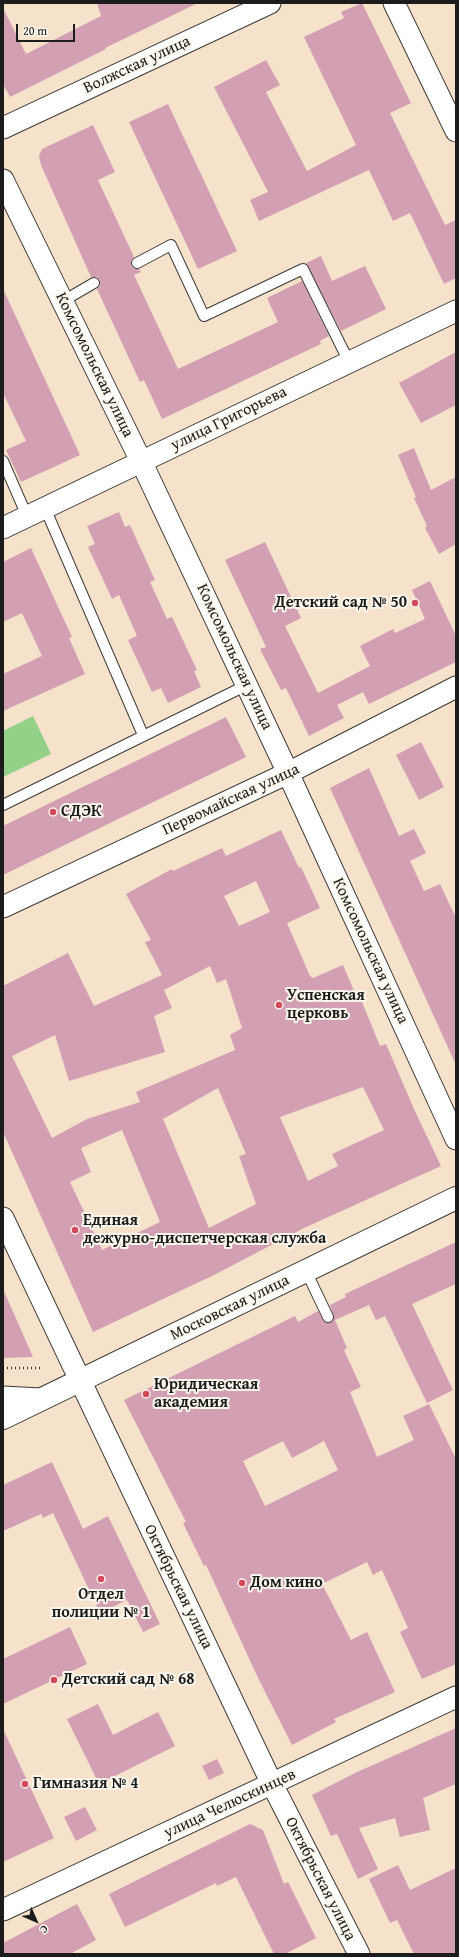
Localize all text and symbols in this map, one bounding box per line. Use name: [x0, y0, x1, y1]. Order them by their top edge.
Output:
scale bar: [18, 16, 77, 42]
text: 20 m: [23, 22, 47, 39]
street label: Волжская улица: [81, 32, 193, 98]
street label: Комсомольская улица: [51, 290, 137, 440]
street label: улица Григорьева: [168, 383, 290, 455]
street label: Комсомольская улица: [192, 581, 276, 733]
place label: Детский сад № 50: [275, 593, 407, 613]
marker: Детский сад № 50: [410, 598, 420, 608]
street label: Первомайская улица: [159, 760, 303, 840]
place label: СДЭК: [61, 802, 102, 822]
marker: СДЭК: [48, 807, 58, 817]
street label: Комсомольская улица: [328, 875, 412, 1027]
place label: Успенская церковь: [287, 986, 365, 1024]
marker: Успенская церковь: [274, 1000, 284, 1010]
place label: Единая дежурно-диспетчерская служба: [83, 1211, 326, 1249]
marker: Единая дежурно-диспетчерская служба: [70, 1225, 80, 1235]
street label: Московская улица: [167, 1271, 293, 1345]
place label: Юридическая академия: [154, 1375, 258, 1413]
marker: Юридическая академия: [141, 1389, 151, 1399]
street label: Октябрьская улица: [140, 1522, 216, 1652]
place label: Дом кино: [250, 1573, 323, 1593]
marker: Отдел полиции № 1: [96, 1574, 106, 1584]
marker: Дом кино: [237, 1578, 247, 1588]
place label: Отдел полиции № 1: [52, 1585, 150, 1623]
place label: Детский сад № 68: [62, 1670, 194, 1690]
marker: Детский сад № 68: [49, 1675, 59, 1685]
street label: улица Челюскинцев: [161, 1765, 299, 1843]
place label: Гимназия № 4: [33, 1774, 139, 1794]
marker: Гимназия № 4: [20, 1779, 30, 1789]
street label: Октябрьская улица: [281, 1814, 359, 1944]
north arrow: [16, 1901, 56, 1941]
text: С: [37, 1922, 52, 1937]

